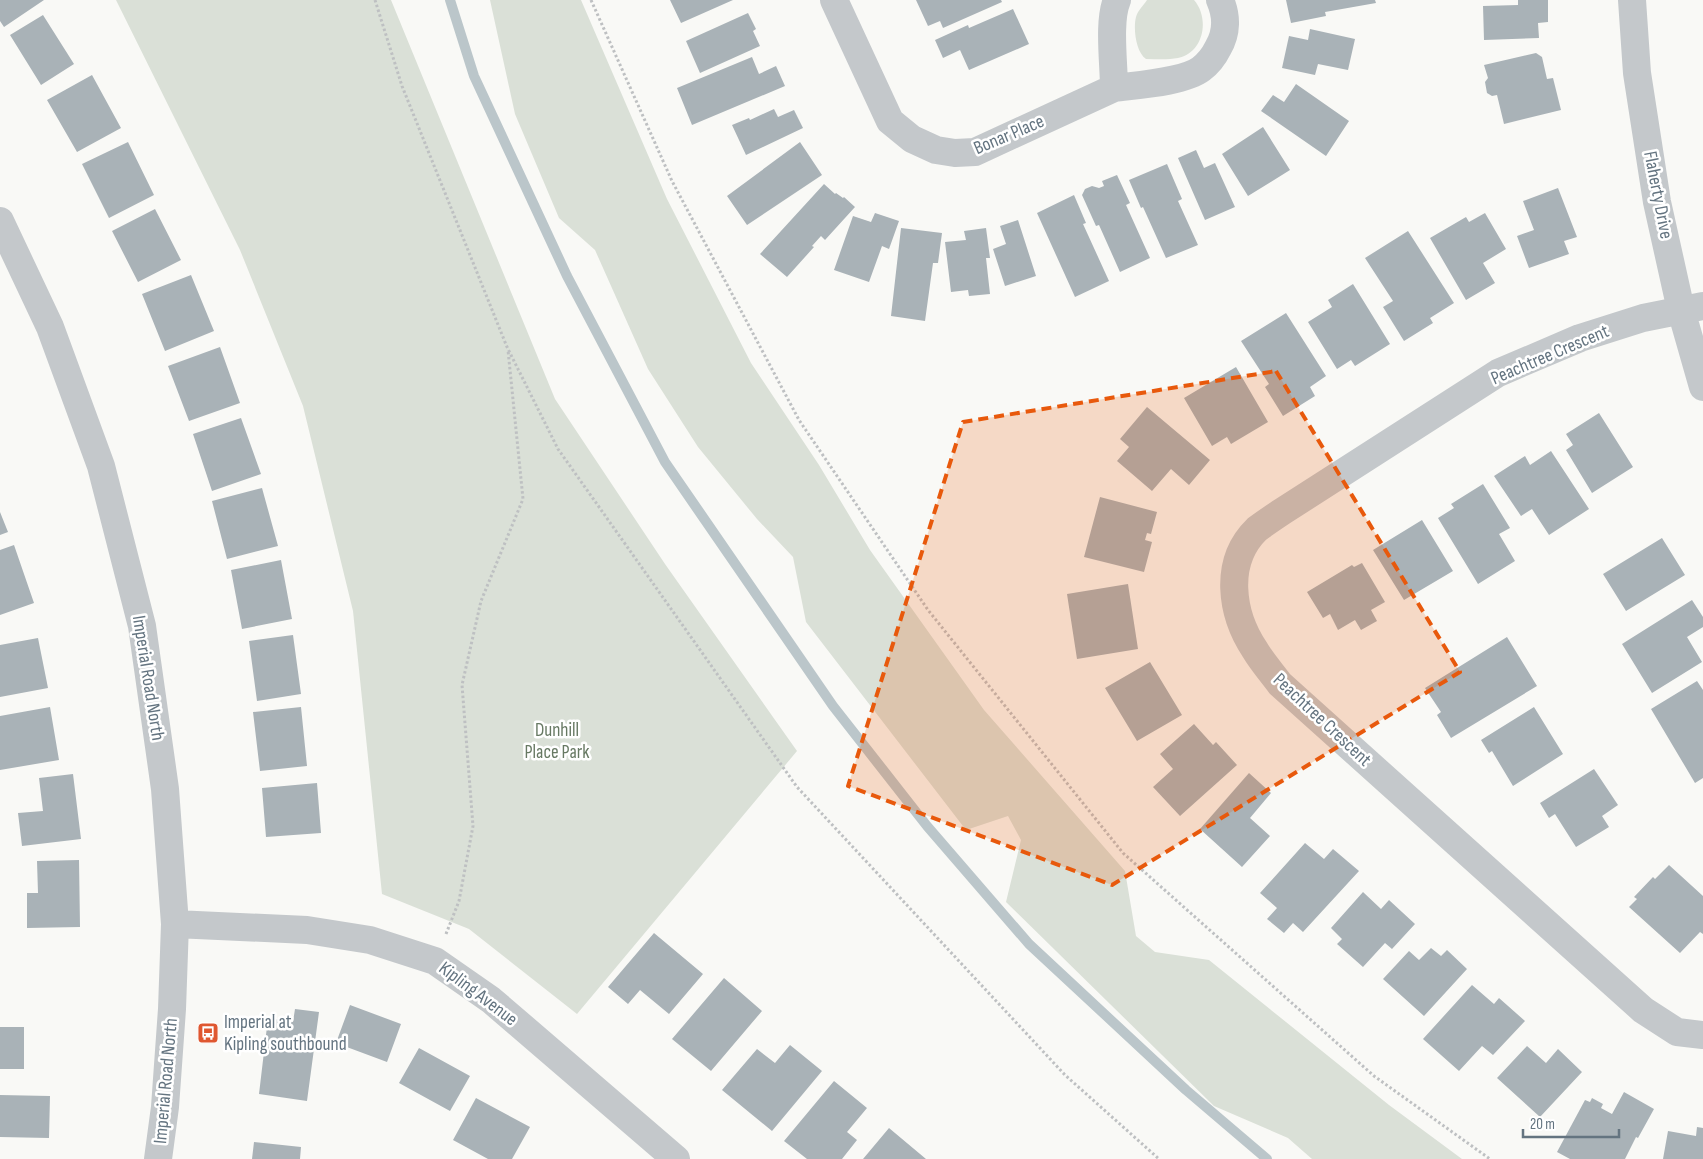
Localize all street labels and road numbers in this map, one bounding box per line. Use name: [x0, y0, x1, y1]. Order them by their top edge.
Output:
street label: Bonar Place: [970, 110, 1048, 160]
street label: Flaherty Drive: [1638, 149, 1678, 241]
street label: Peachtree Crescent: [1487, 320, 1613, 390]
street label: Imperial Road North: [127, 614, 169, 742]
street label: Peachtree Crescent: [1268, 669, 1376, 772]
street label: Kipling Avenue: [434, 957, 522, 1031]
street label: Imperial Road North: [149, 1017, 183, 1145]

